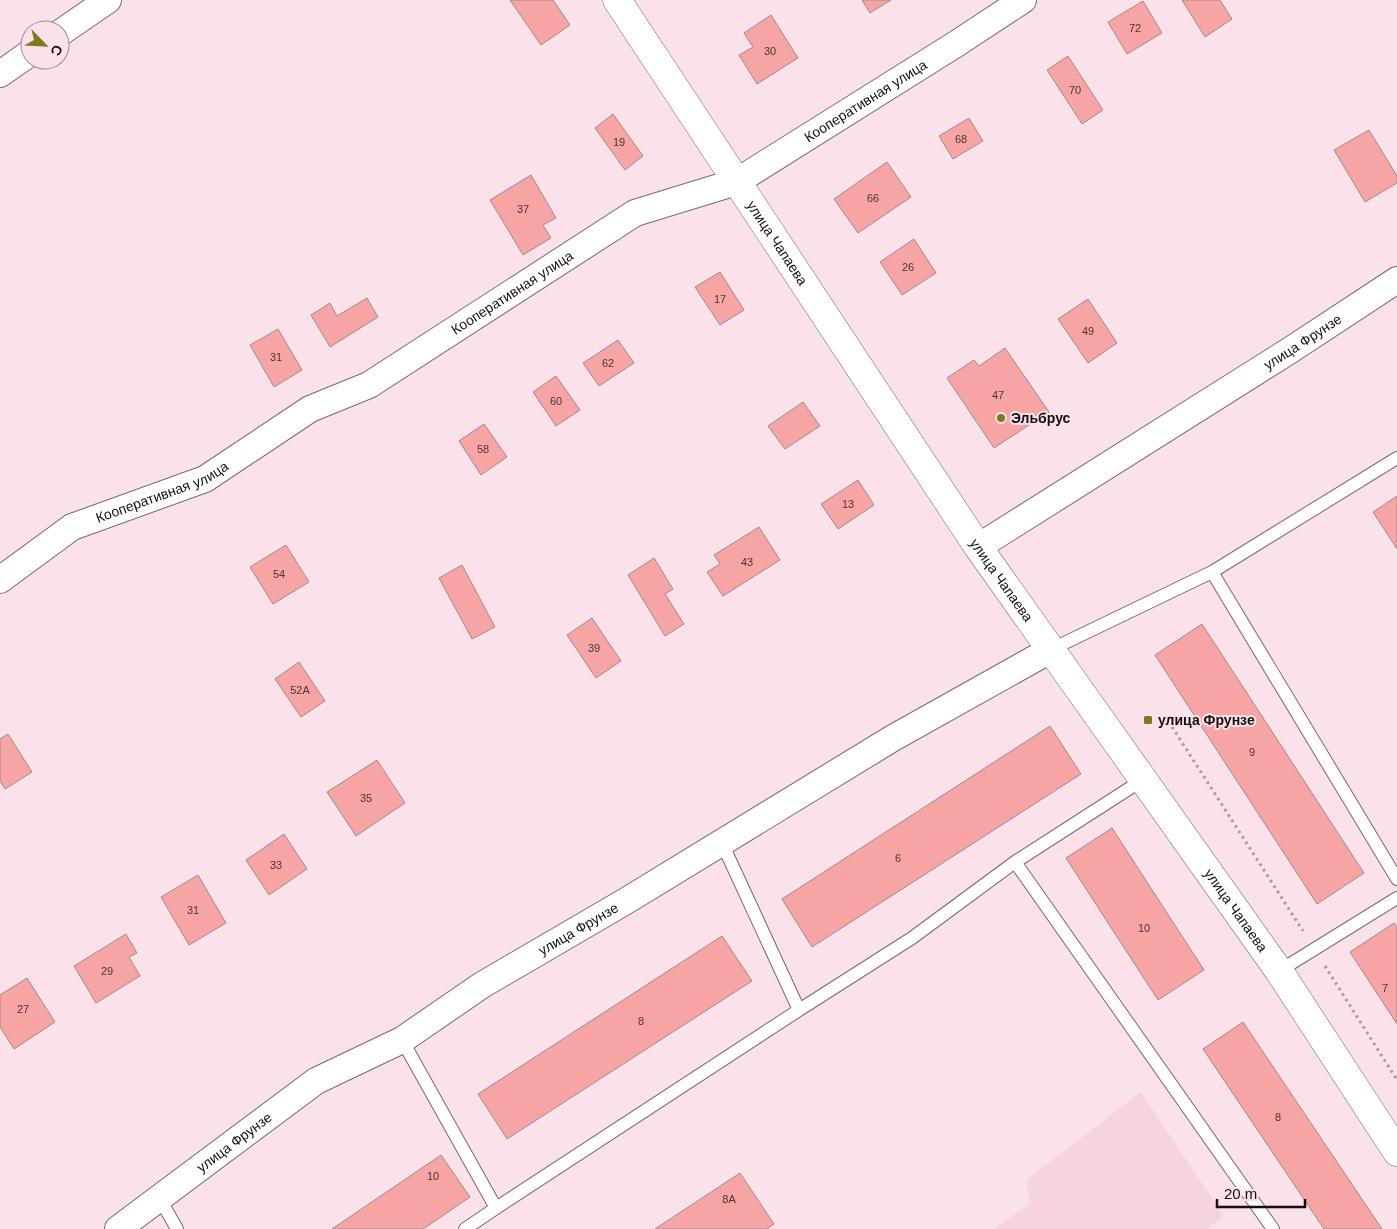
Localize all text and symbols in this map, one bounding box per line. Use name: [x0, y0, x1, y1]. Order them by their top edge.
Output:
north arrow: [20, 20, 70, 70]
house number: 72: [1129, 22, 1141, 34]
text: С: [48, 42, 66, 58]
house number: 30: [764, 45, 776, 57]
street label: Кооперативная улица: [801, 56, 930, 145]
house number: 70: [1069, 84, 1081, 96]
house number: 68: [955, 133, 967, 145]
house number: 19: [613, 136, 625, 148]
house number: 66: [867, 192, 879, 204]
street label: улица Чапаева: [744, 198, 811, 288]
house number: 37: [517, 203, 529, 215]
street label: Кооперативная улица: [448, 247, 576, 338]
house number: 26: [902, 261, 914, 273]
house number: 17: [714, 293, 726, 305]
street label: улица Фрунзе: [1261, 311, 1345, 373]
house number: 49: [1082, 325, 1094, 337]
house number: 31: [270, 351, 282, 363]
house number: 62: [602, 357, 614, 369]
house number: 47: [992, 389, 1004, 401]
house number: 60: [550, 395, 562, 407]
place label: Эльбрус: [1011, 410, 1071, 426]
marker: Эльбрус: [995, 412, 1007, 424]
house number: 58: [477, 443, 489, 455]
street label: Кооперативная улица: [94, 458, 231, 526]
house number: 13: [842, 498, 854, 510]
street label: улица Чапаева: [967, 536, 1036, 625]
house number: 43: [741, 556, 753, 568]
house number: 54: [273, 568, 285, 580]
house number: 39: [588, 642, 600, 654]
house number: 52А: [290, 684, 310, 696]
place label: улица Фрунзе: [1158, 712, 1255, 728]
marker: улица Фрунзе: [1142, 714, 1154, 726]
house number: 9: [1249, 746, 1255, 758]
house number: 35: [360, 792, 372, 804]
house number: 6: [895, 852, 901, 864]
house number: 33: [270, 859, 282, 871]
street label: улица Чапаева: [1201, 866, 1271, 955]
street label: улица Фрунзе: [536, 899, 621, 958]
house number: 31: [187, 904, 199, 916]
house number: 10: [1138, 922, 1150, 934]
house number: 29: [101, 965, 113, 977]
house number: 7: [1382, 982, 1388, 994]
house number: 27: [17, 1003, 29, 1015]
house number: 8: [638, 1015, 644, 1027]
street label: улица Фрунзе: [194, 1109, 275, 1175]
house number: 8: [1275, 1111, 1281, 1123]
house number: 10: [427, 1170, 439, 1182]
scale bar: [1217, 1176, 1304, 1208]
text: 20 m: [1224, 1185, 1257, 1202]
house number: 8А: [722, 1193, 736, 1205]

